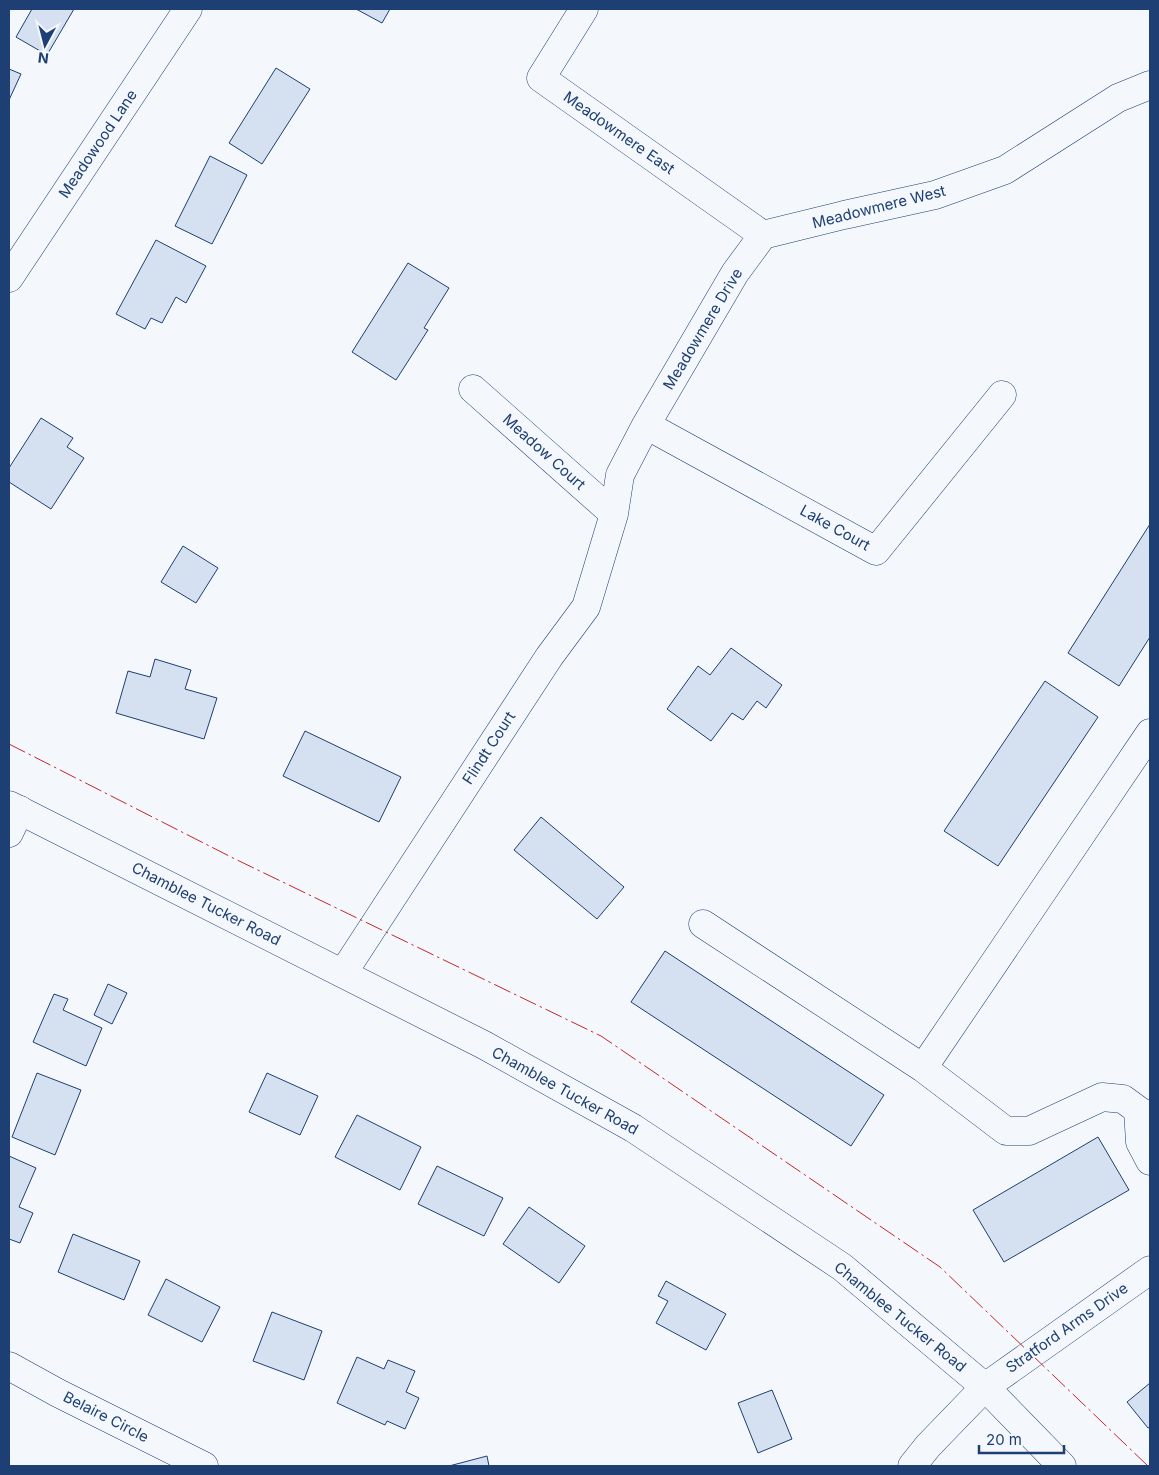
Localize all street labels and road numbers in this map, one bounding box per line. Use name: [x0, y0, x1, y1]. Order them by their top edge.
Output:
street label: Meadowood Lane: [54, 86, 141, 202]
street label: Meadowmere East: [560, 87, 679, 178]
street label: Meadowmere West: [810, 181, 948, 232]
street label: Meadowmere Drive: [659, 264, 746, 393]
street label: Meadow Court: [499, 409, 590, 494]
street label: Lake Court: [797, 500, 874, 555]
street label: Flindt Court: [458, 708, 519, 788]
street label: Chamblee Tucker Road: [129, 858, 284, 949]
street label: Chamblee Tucker Road: [489, 1042, 642, 1139]
street label: Chamblee Tucker Road: [830, 1257, 970, 1376]
street label: Stratford Arms Drive: [1002, 1278, 1131, 1377]
street label: Belaire Circle: [60, 1387, 152, 1446]

